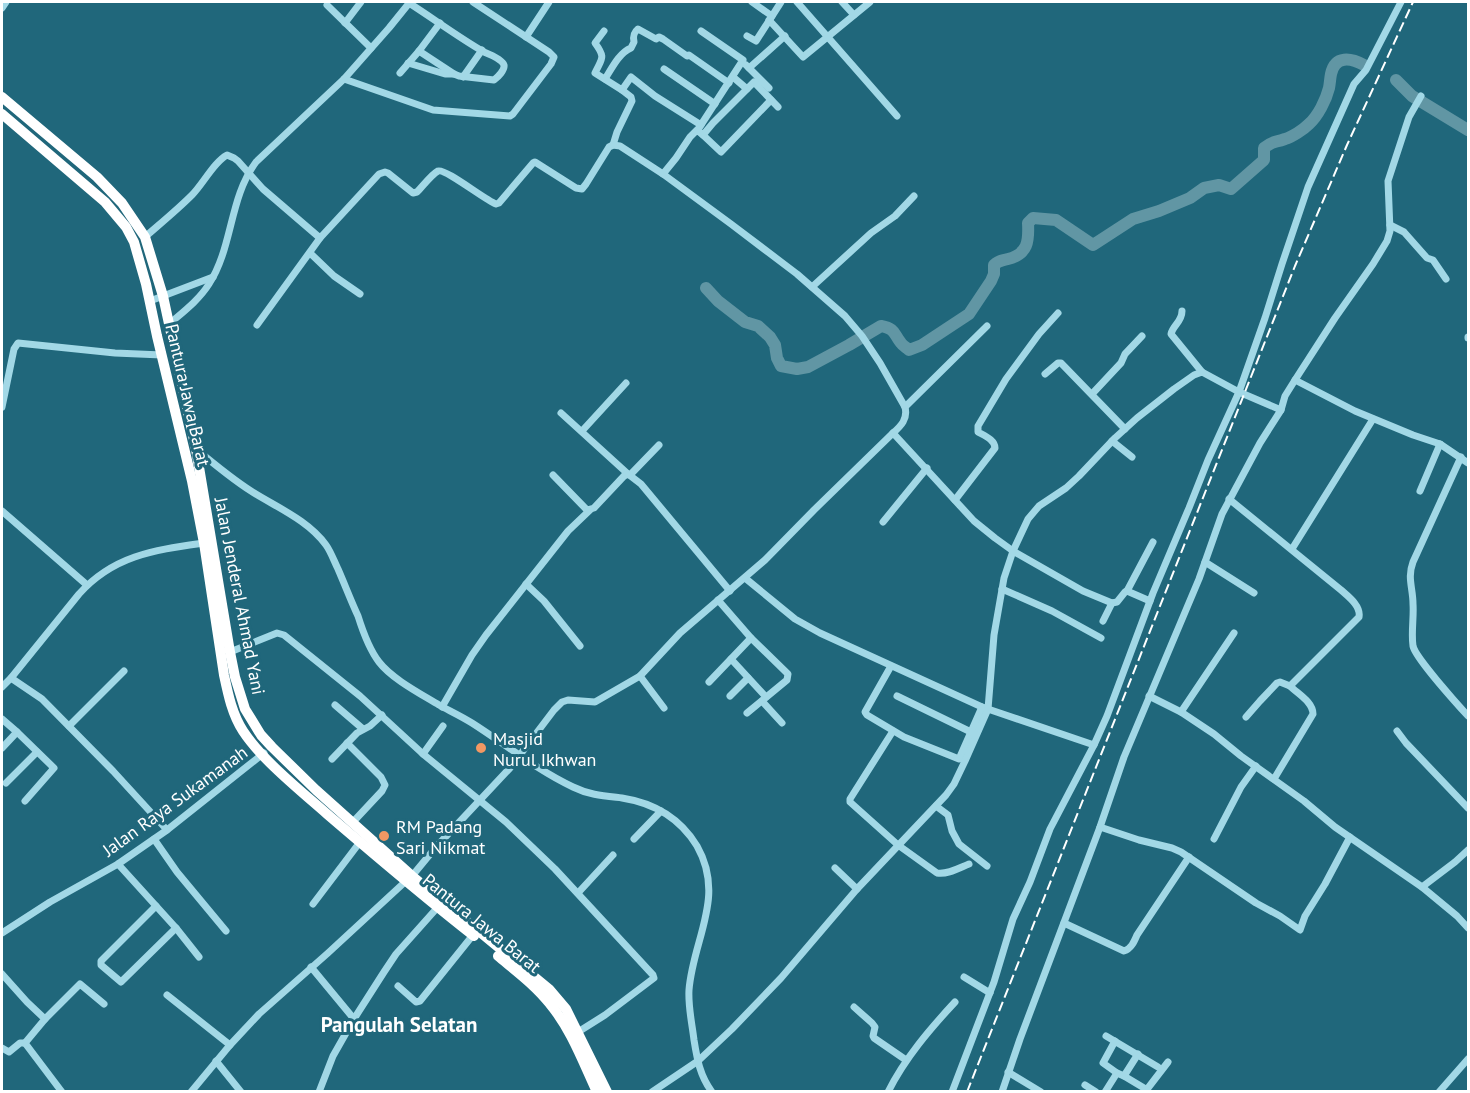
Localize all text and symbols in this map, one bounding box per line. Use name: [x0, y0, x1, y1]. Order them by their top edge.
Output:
street label: Pantura Jawa Barat: [160, 321, 216, 469]
street label: Jalan Jenderal Ahmad Yani: [209, 494, 270, 697]
place label: Masjid Nurul Ikhwan: [493, 727, 596, 771]
street label: Jalan Raya Sukamanah: [97, 741, 252, 862]
marker: Masjid Nurul Ikhwan: [474, 741, 488, 755]
place label: RM Padang Sari Nikmat: [396, 815, 485, 859]
marker: RM Padang Sari Nikmat: [377, 829, 391, 843]
street label: Pantura Jawa Barat: [418, 868, 546, 978]
district label: Pangulah Selatan: [321, 1011, 477, 1038]

